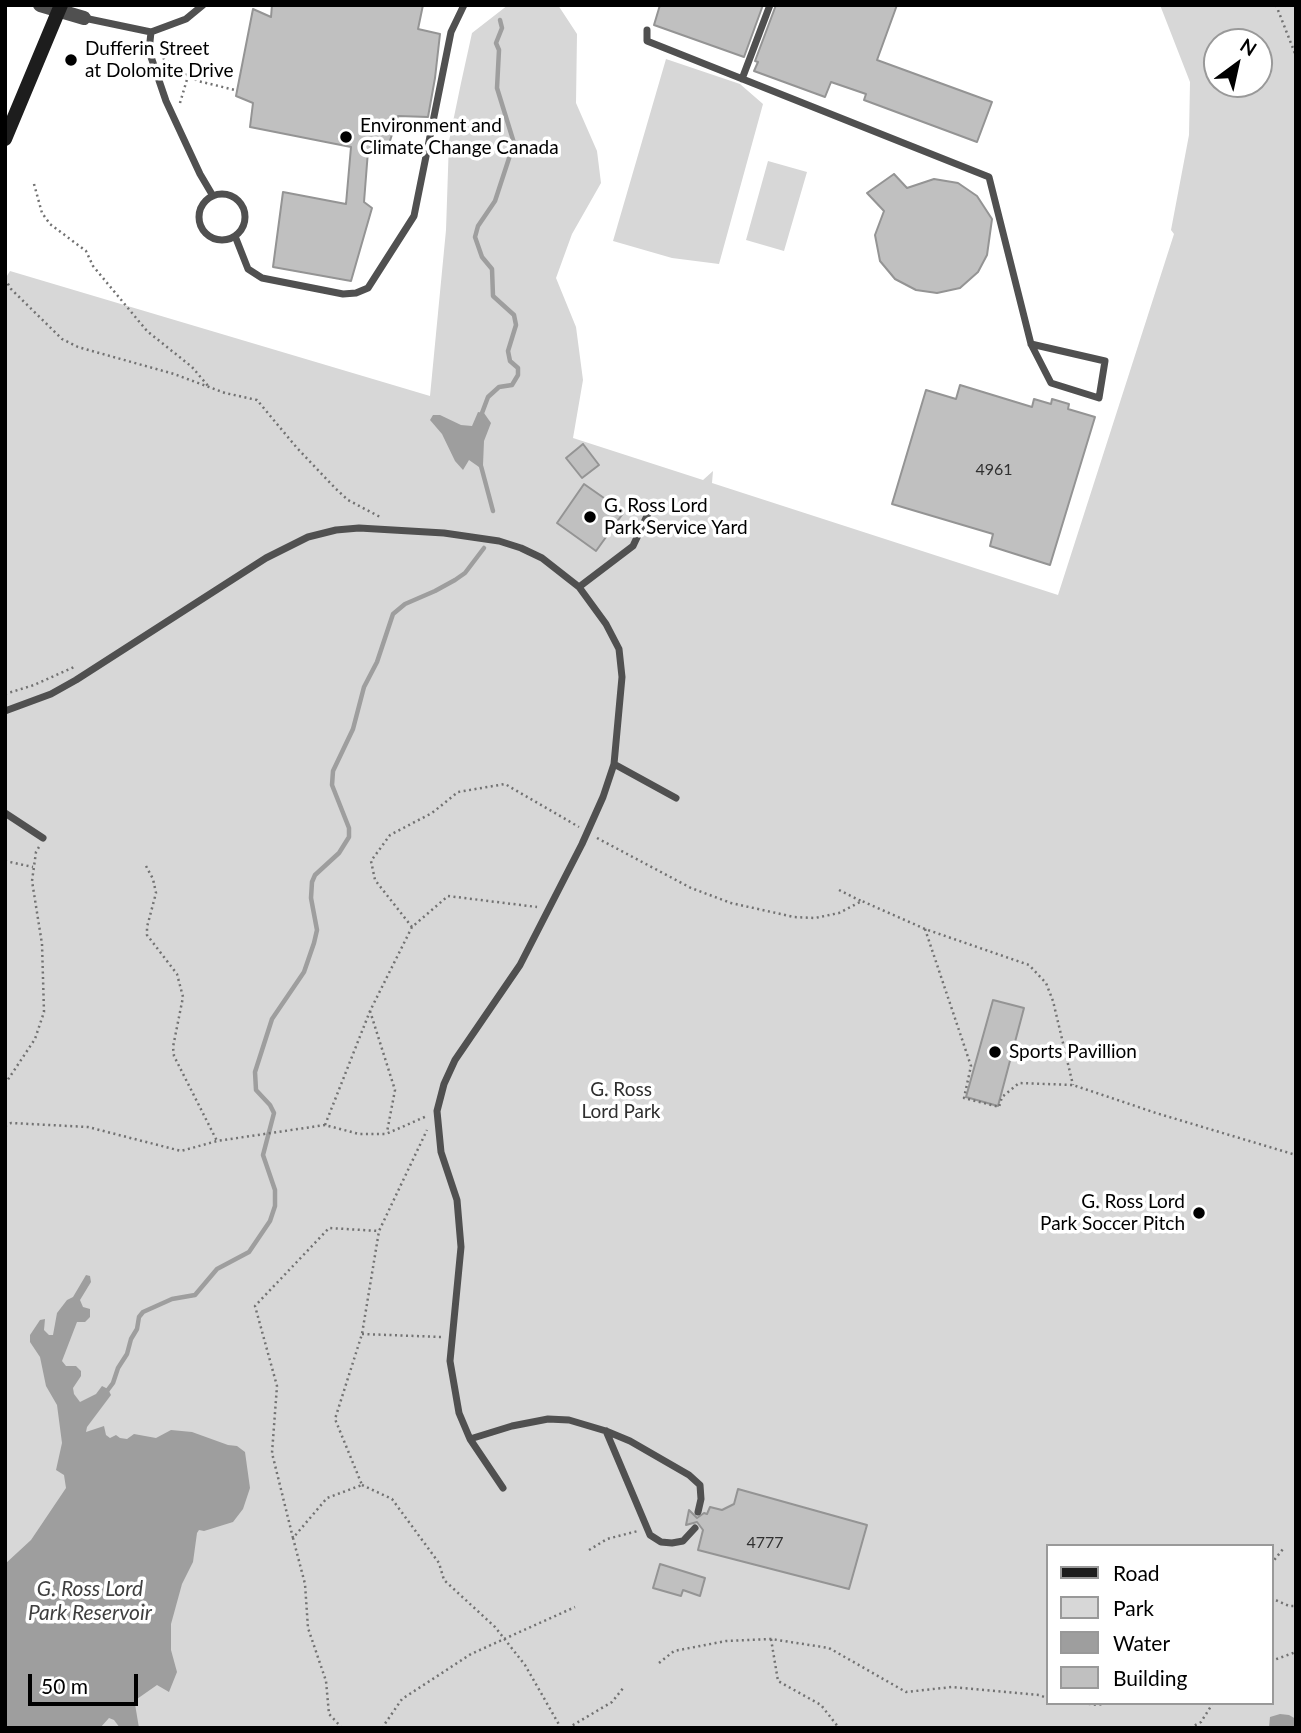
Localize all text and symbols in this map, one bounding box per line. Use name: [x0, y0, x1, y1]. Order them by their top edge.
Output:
north arrow: [1203, 28, 1273, 98]
text: N: [1236, 33, 1261, 60]
place label: Dufferin Street at Dolomite Drive: [85, 38, 233, 82]
marker: Dufferin Street at Dolomite Drive: [63, 52, 79, 68]
place label: Environment and Climate Change Canada: [360, 115, 559, 159]
marker: Environment and Climate Change Canada: [338, 129, 354, 145]
house number: 4961: [975, 460, 1013, 480]
place label: G. Ross Lord Park Service Yard: [604, 495, 748, 539]
marker: G. Ross Lord Park Service Yard: [582, 509, 598, 525]
place label: Sports Pavillion: [1009, 1041, 1137, 1063]
marker: Sports Pavillion: [987, 1044, 1003, 1060]
park label: G. Ross Lord Park: [581, 1079, 661, 1123]
place label: G. Ross Lord Park Soccer Pitch: [1040, 1191, 1185, 1235]
marker: G. Ross Lord Park Soccer Pitch: [1191, 1205, 1207, 1221]
house number: 4777: [746, 1533, 784, 1553]
legend: [1046, 1544, 1273, 1705]
text: Road: [1113, 1560, 1160, 1585]
water label: G. Ross Lord Park Reservoir: [28, 1576, 152, 1626]
text: Park: [1113, 1595, 1154, 1620]
text: Water: [1113, 1630, 1170, 1655]
scale bar: [32, 1660, 142, 1704]
text: Building: [1113, 1665, 1188, 1690]
text: 50 m: [41, 1673, 88, 1698]

